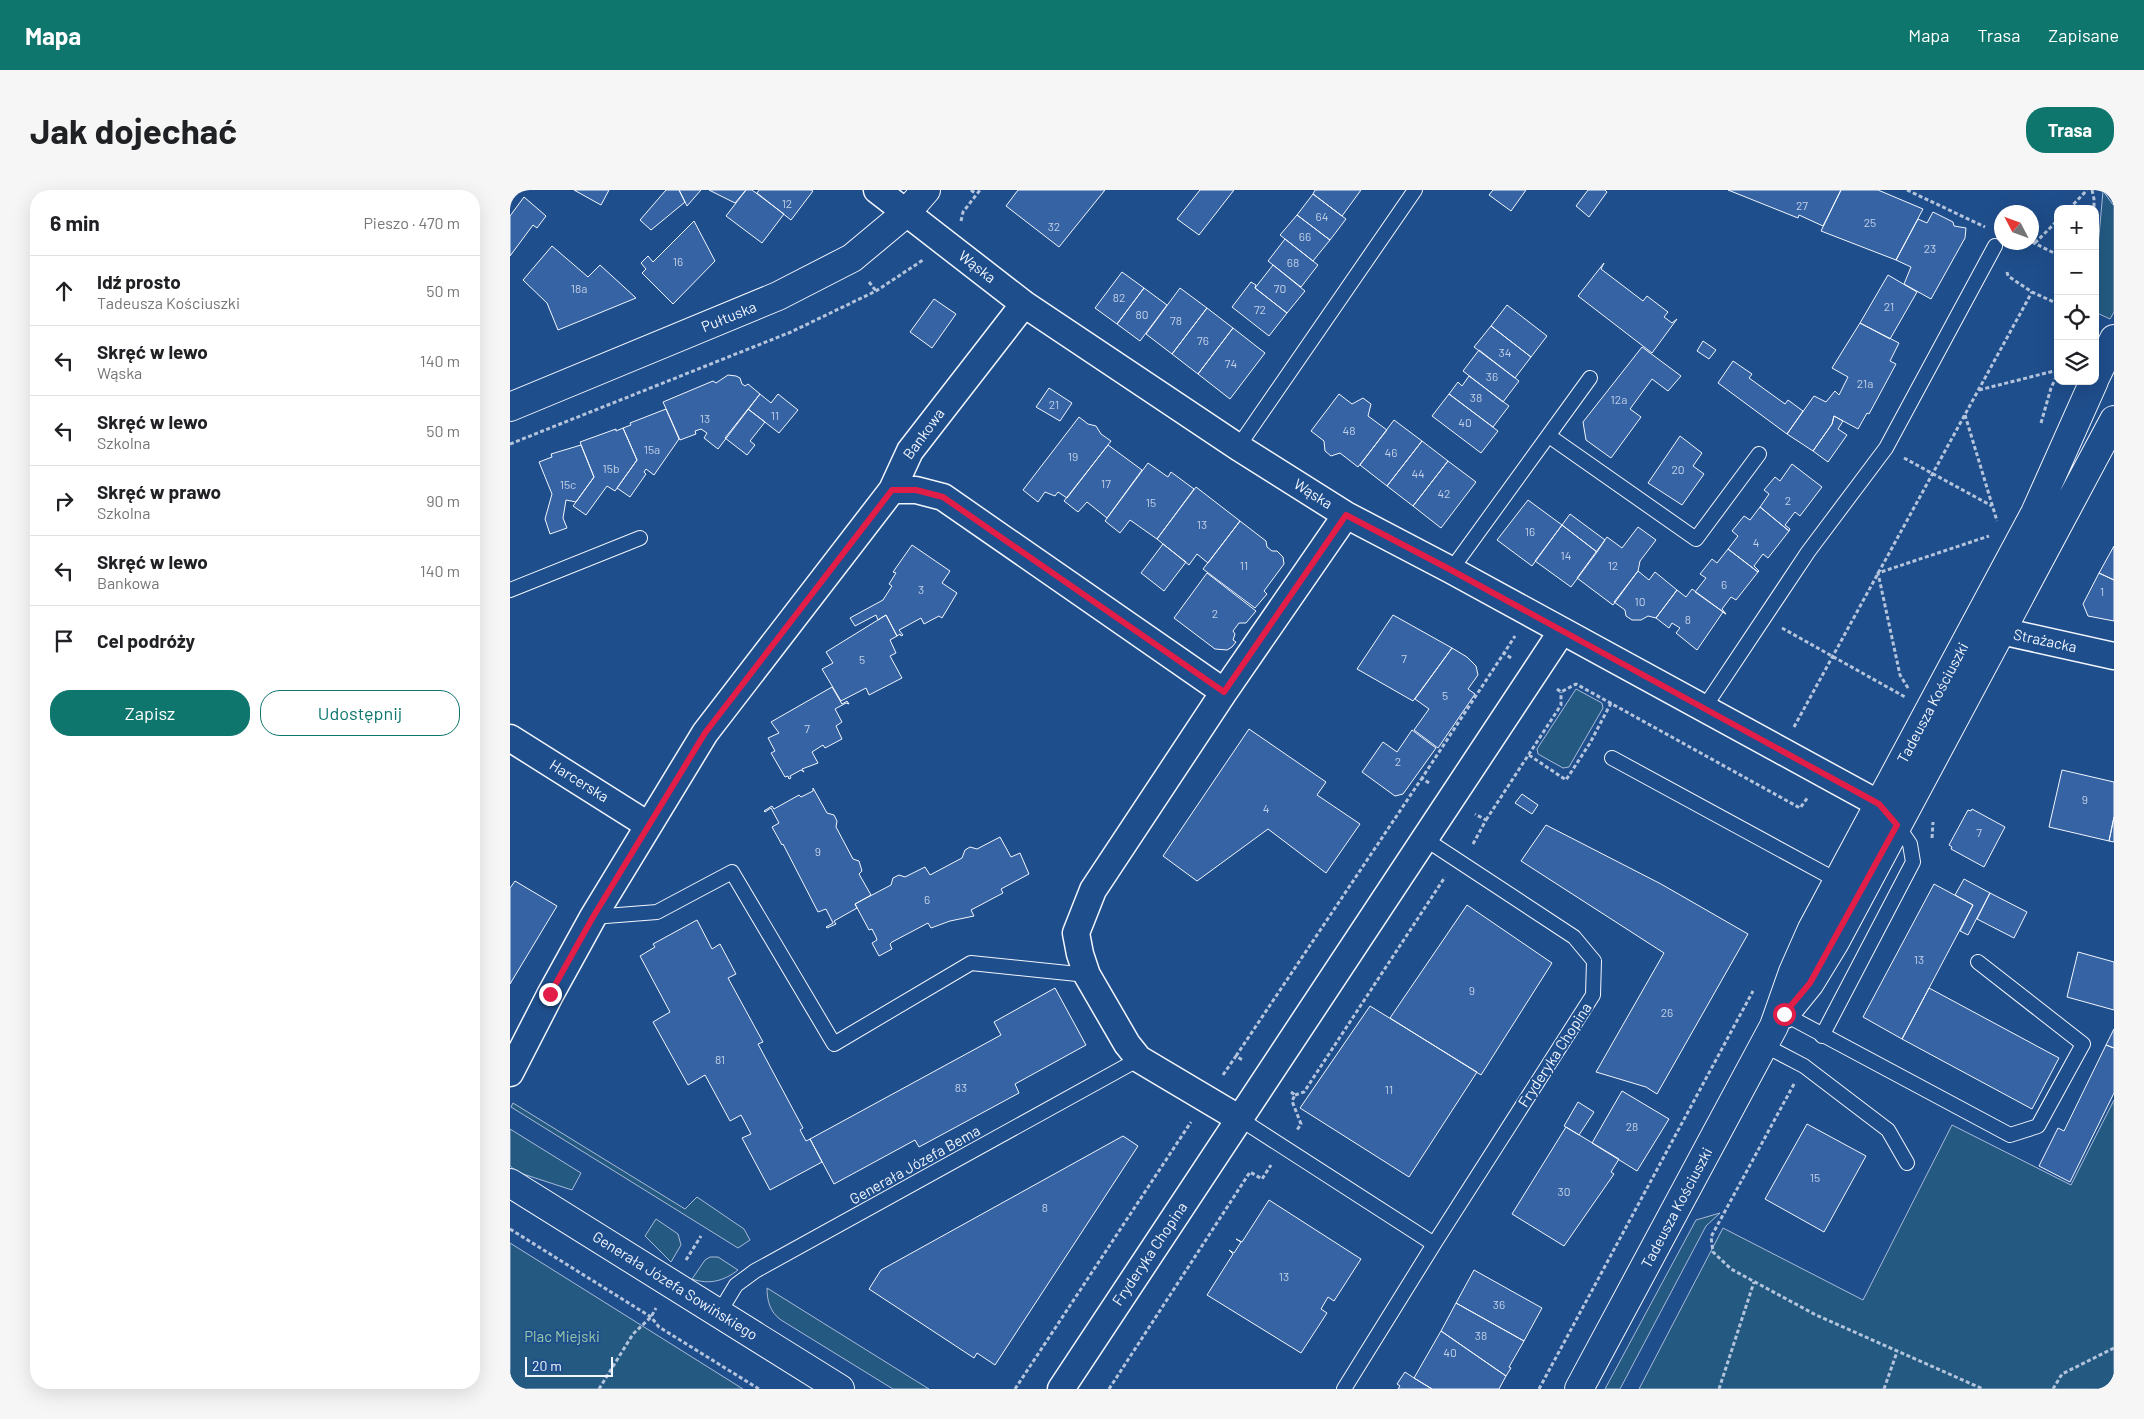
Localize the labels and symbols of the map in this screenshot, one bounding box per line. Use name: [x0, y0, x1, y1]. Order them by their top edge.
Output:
house number: 12: [782, 196, 792, 210]
house number: 27: [1796, 198, 1808, 212]
north arrow: [1994, 205, 2039, 250]
house number: 64: [1316, 209, 1328, 223]
house number: 25: [1864, 215, 1876, 229]
house number: 32: [1048, 219, 1060, 233]
house number: 66: [1299, 229, 1311, 243]
house number: 23: [1924, 241, 1936, 255]
street label: Wąska: [955, 246, 1000, 286]
house number: 16: [673, 254, 683, 268]
house number: 68: [1287, 255, 1299, 269]
house number: 18a: [571, 281, 587, 295]
house number: 70: [1274, 281, 1286, 295]
house number: 82: [1113, 290, 1125, 304]
street label: Pułtuska: [698, 297, 759, 335]
house number: 21: [1884, 299, 1894, 313]
house number: 72: [1254, 302, 1266, 316]
house number: 80: [1135, 307, 1149, 321]
house number: 78: [1170, 313, 1182, 327]
house number: 76: [1197, 333, 1209, 347]
house number: 34: [1499, 345, 1511, 359]
house number: 74: [1225, 356, 1237, 370]
house number: 36: [1486, 369, 1498, 383]
house number: 21a: [1857, 376, 1873, 390]
house number: 38: [1470, 390, 1482, 404]
house number: 12a: [1611, 392, 1627, 406]
house number: 21: [1049, 397, 1059, 411]
street label: Bankowa: [899, 404, 948, 462]
house number: 11: [771, 408, 779, 422]
house number: 13: [700, 411, 710, 425]
house number: 40: [1458, 415, 1472, 429]
house number: 48: [1343, 423, 1355, 437]
house number: 15a: [644, 442, 660, 456]
house number: 46: [1385, 445, 1397, 459]
house number: 19: [1068, 449, 1078, 463]
house number: 15b: [603, 461, 619, 475]
house number: 20: [1671, 462, 1685, 476]
house number: 44: [1411, 466, 1425, 480]
street label: Wąska: [1291, 474, 1336, 512]
house number: 17: [1101, 476, 1111, 490]
house number: 15c: [560, 477, 576, 491]
house number: 42: [1437, 486, 1451, 500]
house number: 2: [1785, 493, 1791, 507]
house number: 15: [1146, 495, 1156, 509]
house number: 13: [1197, 517, 1207, 531]
house number: 16: [1525, 524, 1535, 538]
house number: 4: [1753, 535, 1759, 549]
house number: 14: [1561, 548, 1571, 562]
house number: 11: [1240, 558, 1248, 572]
house number: 12: [1608, 558, 1618, 572]
house number: 6: [1721, 577, 1727, 591]
house number: 3: [918, 582, 924, 596]
house number: 1: [2100, 584, 2104, 598]
house number: 10: [1635, 594, 1645, 608]
house number: 2: [1212, 606, 1218, 620]
house number: 8: [1685, 612, 1691, 626]
street label: Strażacka: [2012, 625, 2079, 656]
street label: Tadeusza Kościuszki: [1893, 639, 1972, 766]
house number: 7: [1401, 651, 1407, 665]
house number: 5: [859, 652, 865, 666]
house number: 5: [1442, 688, 1448, 702]
house number: 7: [804, 721, 810, 735]
house number: 2: [1395, 754, 1401, 768]
street label: Harcerska: [547, 755, 612, 805]
house number: 9: [2082, 792, 2088, 806]
house number: 4: [1263, 801, 1269, 815]
house number: 7: [1976, 825, 1982, 839]
house number: 9: [815, 844, 821, 858]
house number: 6: [924, 892, 930, 906]
house number: 13: [1914, 952, 1924, 966]
route end: [539, 983, 562, 1006]
house number: 9: [1469, 983, 1475, 997]
street label: Fryderyka Chopina: [1514, 999, 1595, 1110]
route start: [1773, 1003, 1796, 1026]
house number: 26: [1661, 1005, 1673, 1019]
house number: 81: [715, 1052, 725, 1066]
house number: 83: [955, 1080, 967, 1094]
house number: 11: [1385, 1082, 1393, 1096]
house number: 28: [1626, 1119, 1638, 1133]
street label: Generała Józefa Bema: [846, 1121, 983, 1208]
street label: Tadeusza Kościuszki: [1637, 1144, 1716, 1271]
house number: 15: [1810, 1170, 1820, 1184]
house number: 30: [1558, 1184, 1570, 1198]
street label: Fryderyka Chopina: [1108, 1198, 1190, 1309]
house number: 8: [1042, 1200, 1048, 1214]
street label: Generała Józefa Sowińskiego: [590, 1227, 761, 1343]
house number: 13: [1279, 1269, 1289, 1283]
house number: 36: [1493, 1297, 1505, 1311]
park label: Plac Miejski: [524, 1327, 600, 1345]
house number: 38: [1475, 1328, 1487, 1342]
house number: 40: [1443, 1345, 1457, 1359]
scale bar: [525, 1354, 612, 1377]

